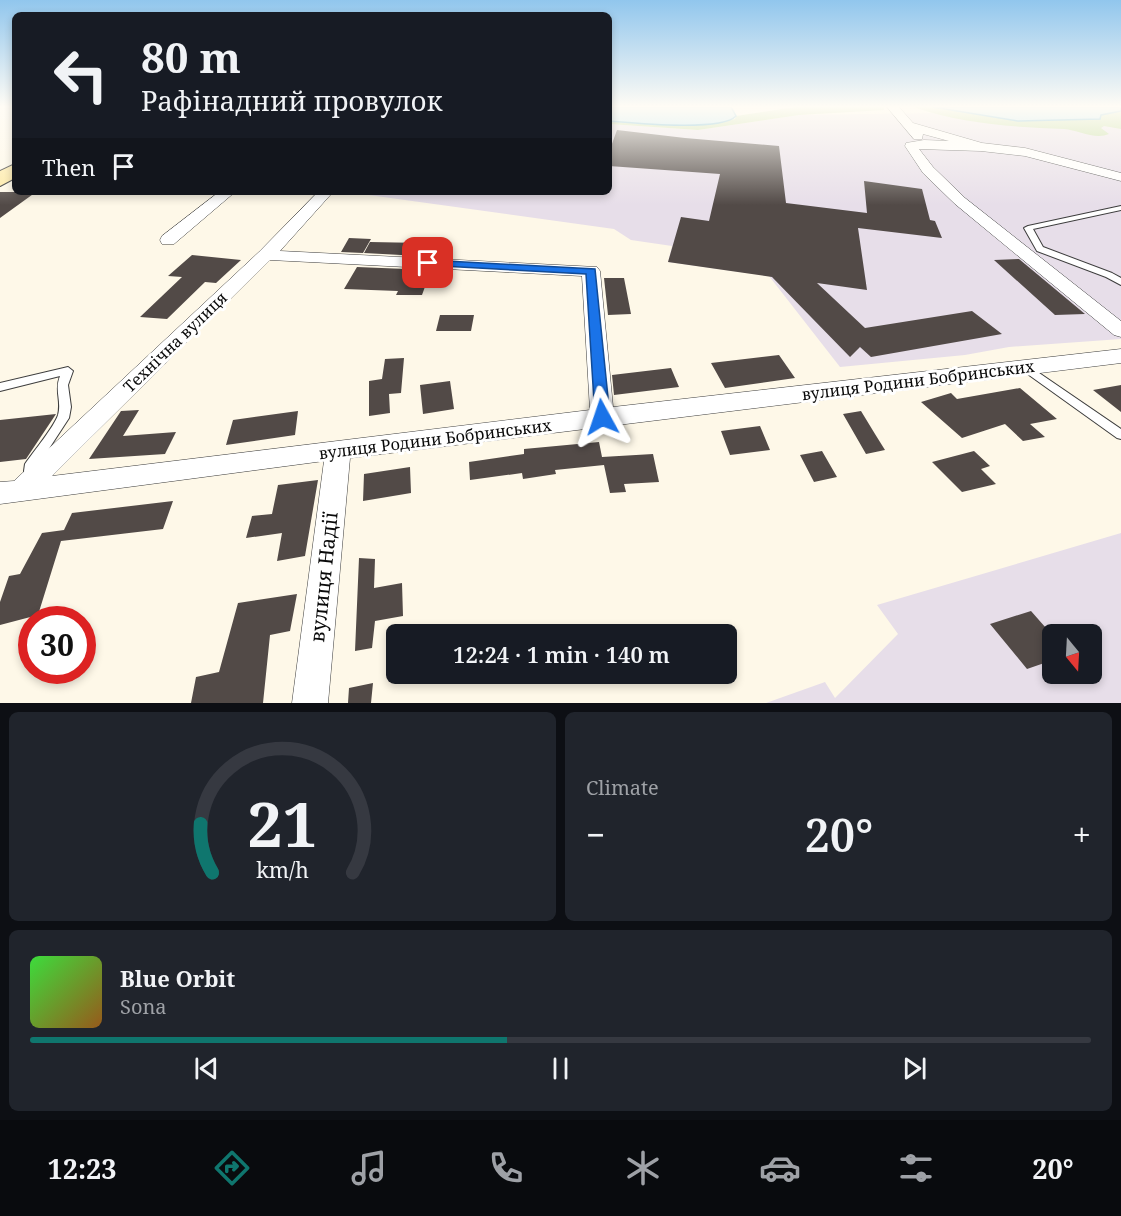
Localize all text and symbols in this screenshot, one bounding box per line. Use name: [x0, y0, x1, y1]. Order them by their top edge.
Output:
text: 80 m: [141, 28, 241, 85]
icon: left: [42, 36, 120, 114]
text: Рафінадний провулок: [141, 82, 442, 119]
icon: arrive: [107, 150, 140, 183]
text: Then: [42, 152, 95, 182]
pin: [402, 237, 453, 288]
icon: arrive: [411, 246, 444, 279]
street label: Технічна вулиця: [118, 287, 232, 397]
street label: вулиця Родини Бобринських: [800, 355, 1036, 405]
position arrow: [570, 385, 634, 449]
street label: вулиця Родини Бобринських: [317, 414, 553, 464]
street label: вулиця Надії: [303, 510, 344, 644]
speed limit sign: 30: [18, 606, 96, 684]
north arrow: [1042, 624, 1102, 684]
map controls: [1042, 624, 1102, 684]
text: 12:24 · 1 min · 140 m: [453, 639, 670, 669]
text: Climate: [586, 774, 659, 801]
text: 21: [247, 780, 318, 865]
text: 20°: [804, 804, 873, 865]
text: −: [586, 812, 605, 857]
text: +: [1073, 812, 1091, 857]
text: km/h: [256, 856, 309, 885]
text: Blue Orbit: [120, 963, 235, 993]
text: Sona: [120, 993, 167, 1020]
icon: previous: [190, 1052, 223, 1085]
icon: pause: [544, 1052, 577, 1085]
icon: next: [898, 1052, 931, 1085]
icon: directions: [211, 1147, 253, 1189]
icon: music: [348, 1147, 390, 1189]
icon: phone: [485, 1147, 527, 1189]
icon: climate: [622, 1147, 664, 1189]
icon: car: [759, 1147, 801, 1189]
icon: filters: [895, 1147, 937, 1189]
text: 12:23: [47, 1150, 117, 1187]
text: 20°: [1032, 1150, 1074, 1187]

